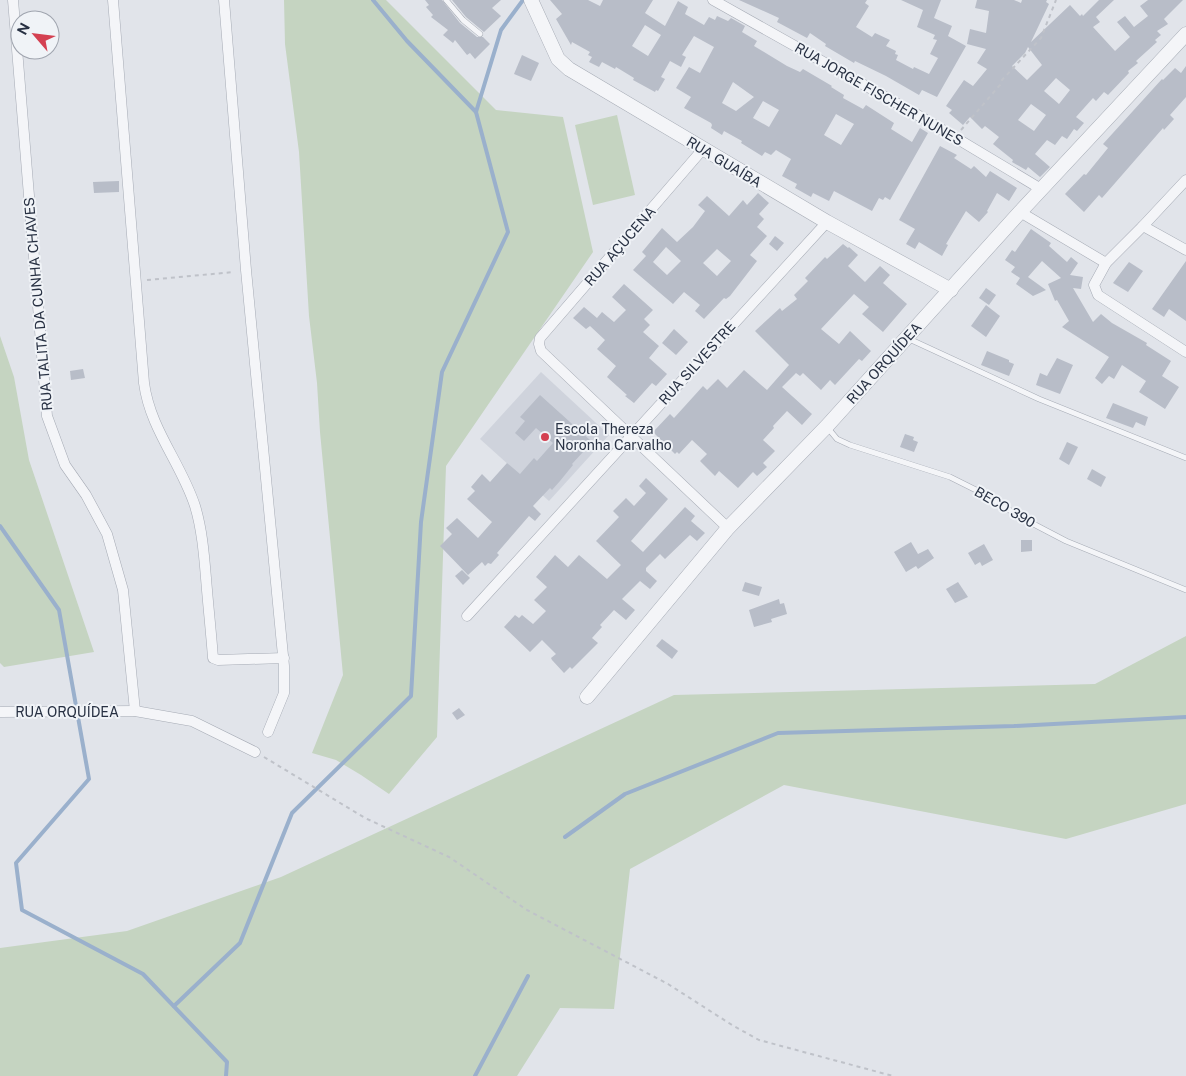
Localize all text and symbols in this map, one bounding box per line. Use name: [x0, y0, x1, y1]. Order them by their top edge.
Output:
north arrow: [10, 10, 60, 60]
text: N: [14, 20, 33, 37]
street label: RUA JORGE FISCHER NUNES: [792, 39, 966, 149]
street label: RUA GUAÍBA: [684, 132, 765, 191]
street label: RUA TALITA DA CUNHA CHAVES: [21, 197, 55, 411]
street label: RUA AÇUCENA: [581, 203, 659, 289]
street label: RUA SILVESTRE: [656, 318, 738, 408]
street label: RUA ORQUÍDEA: [843, 318, 925, 407]
place label: Escola Thereza Noronha Carvalho: [555, 421, 672, 453]
marker: Escola Thereza Noronha Carvalho: [539, 431, 551, 443]
street label: BECO 390: [972, 483, 1038, 531]
street label: RUA ORQUÍDEA: [15, 703, 119, 720]

